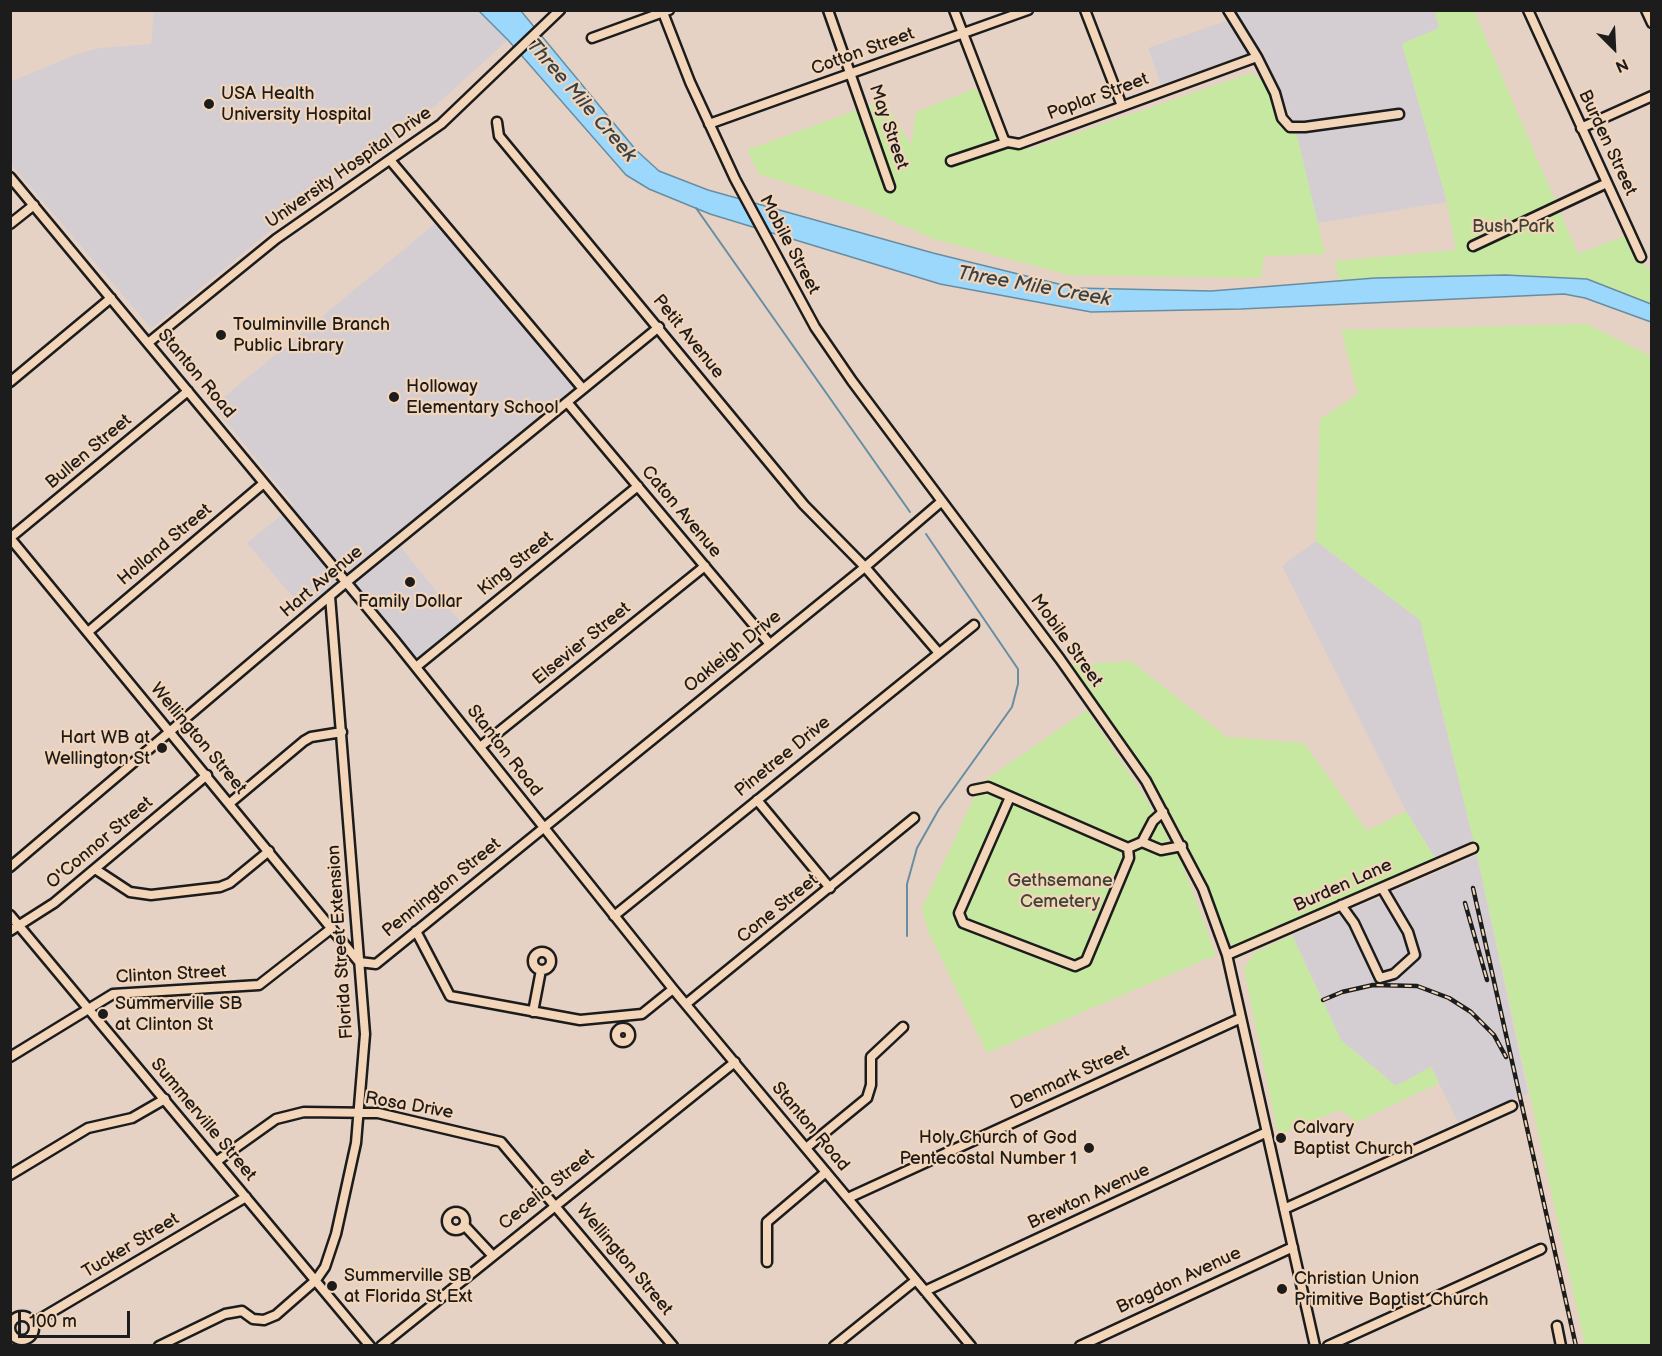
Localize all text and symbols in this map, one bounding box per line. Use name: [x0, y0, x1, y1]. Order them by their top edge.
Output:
north arrow: [1584, 18, 1644, 78]
street label: Cotton Street: [809, 23, 917, 81]
water label: Three Mile Creek: [521, 35, 641, 167]
text: N: [1612, 54, 1631, 76]
street label: Poplar Street: [1044, 69, 1152, 125]
street label: May Street: [863, 82, 913, 172]
place label: USA Health University Hospital: [221, 83, 371, 125]
street label: Burden Street: [1573, 87, 1641, 199]
marker: USA Health University Hospital: [202, 97, 216, 111]
street label: University Hospital Drive: [262, 103, 436, 233]
street label: Mobile Street: [754, 192, 824, 298]
park label: Bush Park: [1472, 216, 1554, 238]
water label: Three Mile Creek: [956, 262, 1112, 312]
street label: Petit Avenue: [648, 291, 728, 383]
place label: Toulminville Branch Public Library: [233, 314, 390, 356]
street label: Stanton Road: [152, 325, 240, 423]
marker: Toulminville Branch Public Library: [214, 328, 228, 342]
place label: Holloway Elementary School: [406, 376, 559, 418]
marker: Holloway Elementary School: [387, 390, 401, 404]
street label: Bullen Street: [42, 410, 136, 494]
street label: Caton Avenue: [636, 462, 726, 562]
street label: Holland Street: [114, 499, 216, 591]
street label: King Street: [474, 527, 558, 601]
street label: Hart Avenue: [276, 541, 368, 623]
marker: Family Dollar: [403, 575, 417, 589]
place label: Family Dollar: [358, 591, 462, 613]
street label: Mobile Street: [1025, 591, 1107, 691]
street label: Elsevier Street: [529, 598, 635, 690]
street label: Oakleigh Drive: [680, 606, 786, 698]
street label: Wellington Street: [145, 679, 251, 799]
street label: Stanton Road: [462, 701, 546, 801]
street label: Pinetree Drive: [731, 712, 835, 802]
place label: Hart WB at Wellington St: [45, 727, 150, 770]
marker: Hart WB at Wellington St: [155, 741, 169, 755]
street label: O'Connor Street: [42, 792, 158, 894]
street label: Pennington Street: [378, 834, 506, 942]
street label: Florida Street Extension: [323, 844, 359, 1040]
street label: Burden Lane: [1291, 855, 1395, 917]
street label: Cone Street: [733, 870, 823, 948]
park label: Gethsemane Cemetery: [1007, 870, 1113, 912]
street label: Clinton Street: [115, 961, 227, 989]
place label: Summerville SB at Clinton St: [115, 993, 242, 1036]
marker: Summerville SB at Clinton St: [96, 1007, 110, 1021]
street label: Denmark Street: [1007, 1041, 1133, 1115]
street label: Summerville Street: [145, 1054, 261, 1186]
street label: Stanton Road: [766, 1078, 854, 1176]
street label: Rosa Drive: [363, 1088, 455, 1124]
place label: Calvary Baptist Church: [1293, 1117, 1413, 1160]
place label: Holy Church of God Pentecostal Number 1: [899, 1127, 1077, 1170]
marker: Calvary Baptist Church: [1274, 1131, 1288, 1145]
marker: Holy Church of God Pentecostal Number 1: [1082, 1141, 1096, 1155]
street label: Cecelia Street: [495, 1145, 599, 1235]
street label: Brewton Avenue: [1025, 1159, 1153, 1235]
street label: Wellington Street: [571, 1200, 677, 1320]
street label: Tucker Street: [79, 1209, 183, 1283]
street label: Bragdon Avenue: [1113, 1243, 1245, 1319]
place label: Summerville SB at Florida St Ext: [344, 1265, 473, 1308]
place label: Christian Union Primitive Baptist Church: [1294, 1268, 1488, 1310]
marker: Summerville SB at Florida St Ext: [325, 1279, 339, 1293]
marker: Christian Union Primitive Baptist Church: [1275, 1282, 1289, 1296]
scale bar: [21, 1299, 134, 1337]
text: 100 m: [29, 1311, 77, 1332]

